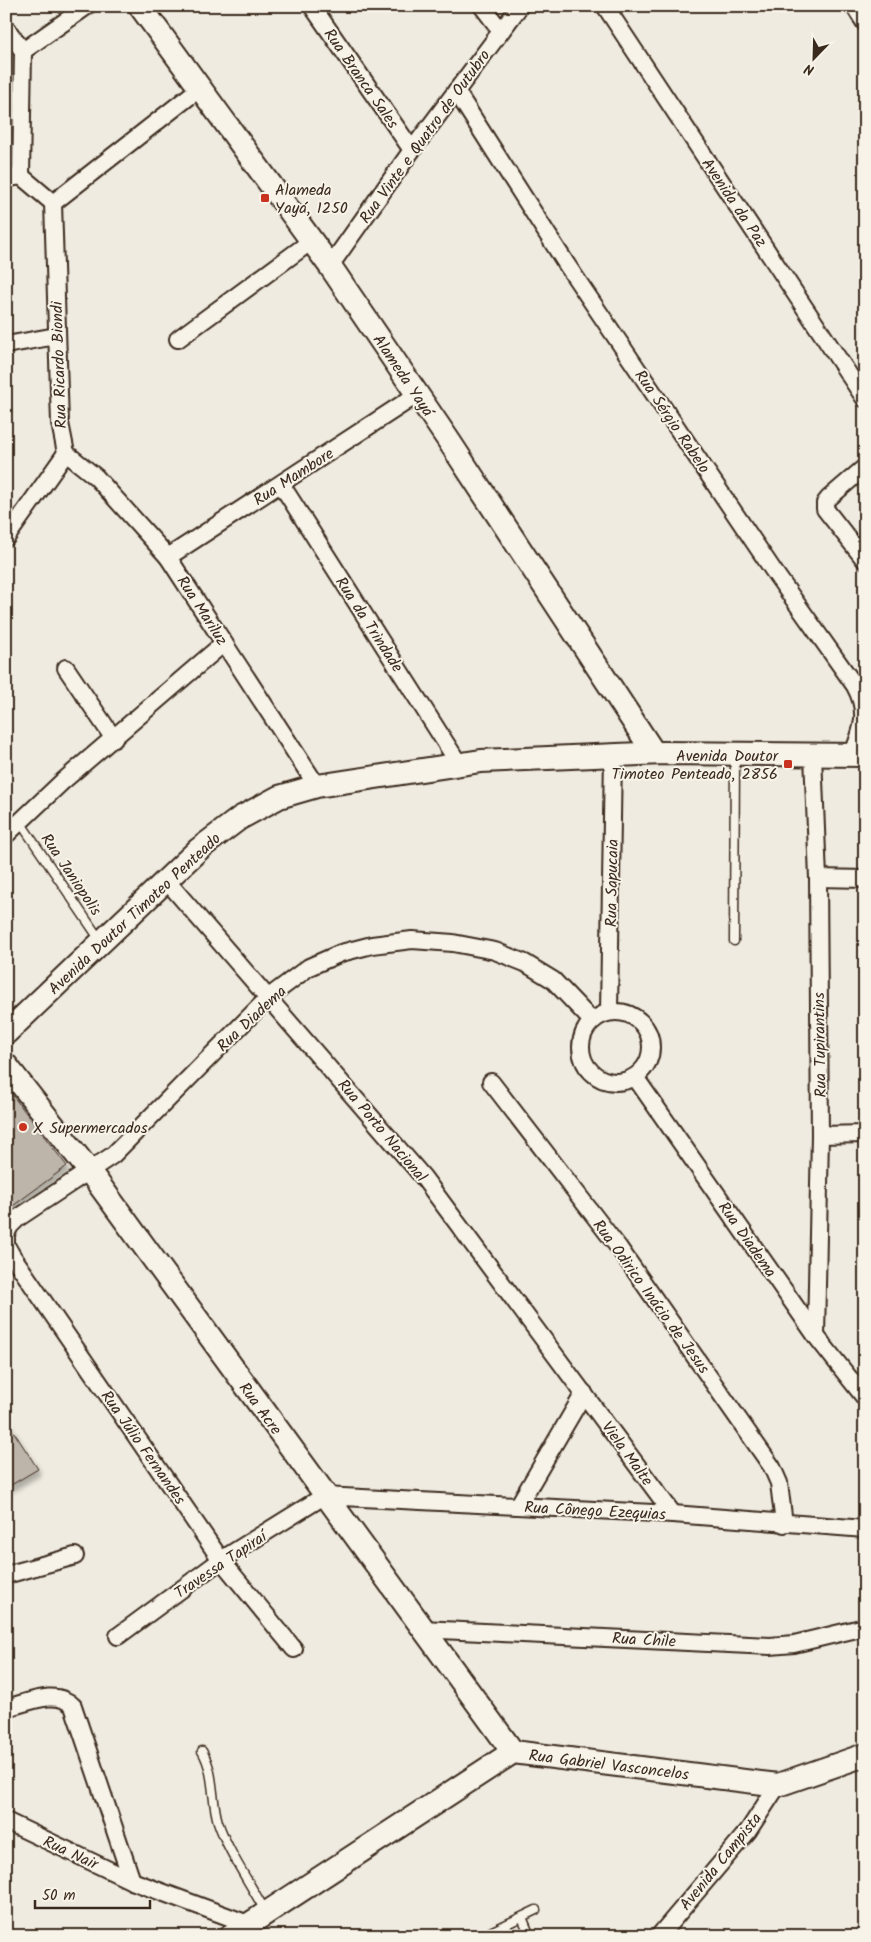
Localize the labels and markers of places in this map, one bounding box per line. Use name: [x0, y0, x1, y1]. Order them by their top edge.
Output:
place label: Alameda Yayá, 1250: [275, 178, 348, 221]
marker: Alameda Yayá, 1250: [259, 192, 271, 204]
place label: Avenida Doutor Timoteo Penteado, 2856: [612, 744, 780, 787]
marker: Avenida Doutor Timoteo Penteado, 2856: [782, 758, 794, 770]
place label: X Supermercados: [33, 1116, 148, 1141]
marker: X Supermercados: [17, 1121, 29, 1133]

